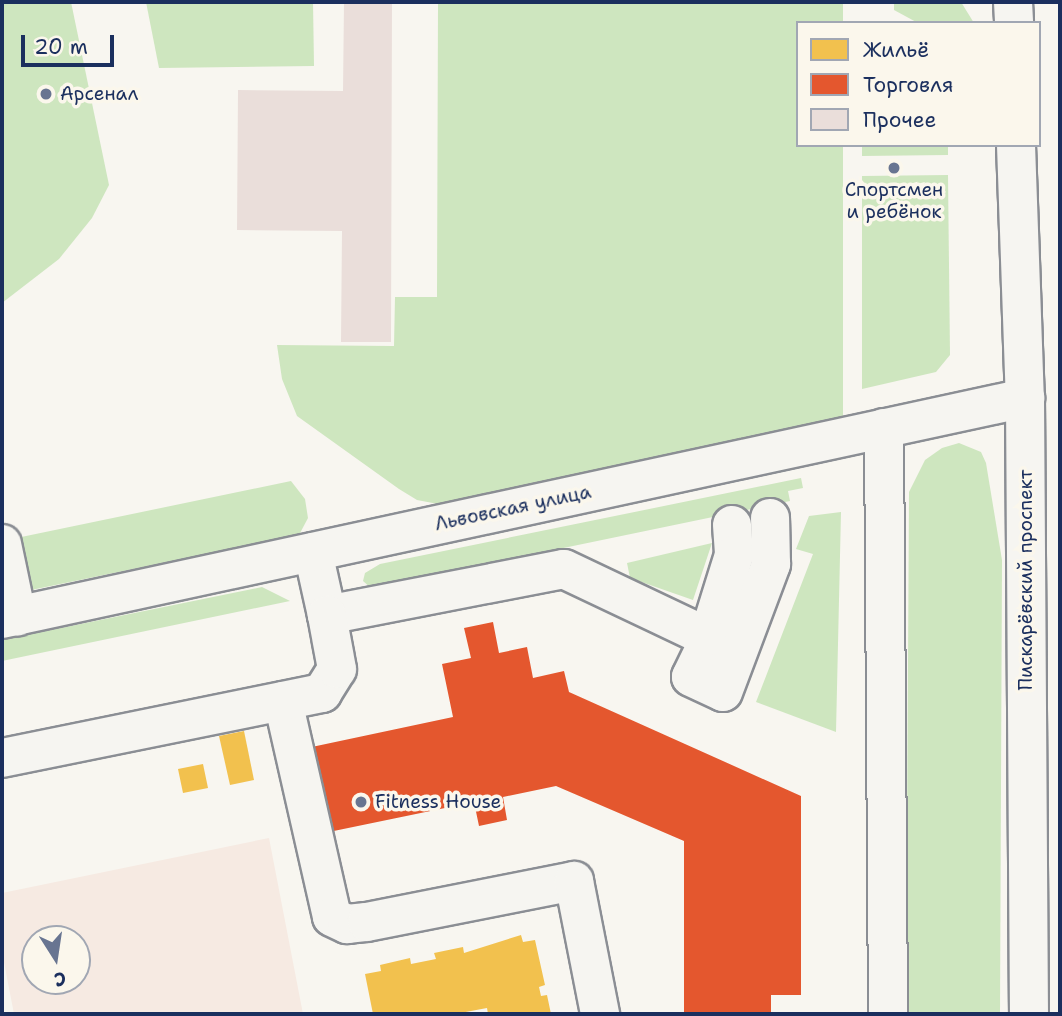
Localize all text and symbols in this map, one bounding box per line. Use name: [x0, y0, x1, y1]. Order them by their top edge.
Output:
scale bar: [24, 21, 117, 65]
legend: [796, 21, 1041, 147]
text: 20 m: [34, 33, 88, 61]
text: Жильё: [863, 36, 929, 64]
text: Торговля: [863, 71, 953, 99]
place label: Арсенал: [60, 83, 138, 105]
marker: Арсенал: [38, 86, 54, 102]
text: Прочее: [863, 106, 936, 134]
marker: Спортсмен и ребёнок: [886, 160, 902, 176]
place label: Спортсмен и ребёнок: [845, 179, 943, 223]
street label: Пискарёвский проспект: [1015, 470, 1037, 690]
street label: Львовская улица: [433, 480, 593, 536]
place label: Fitness House: [375, 791, 501, 813]
marker: Fitness House: [353, 794, 369, 810]
north arrow: [21, 925, 91, 995]
text: С: [52, 966, 68, 993]

